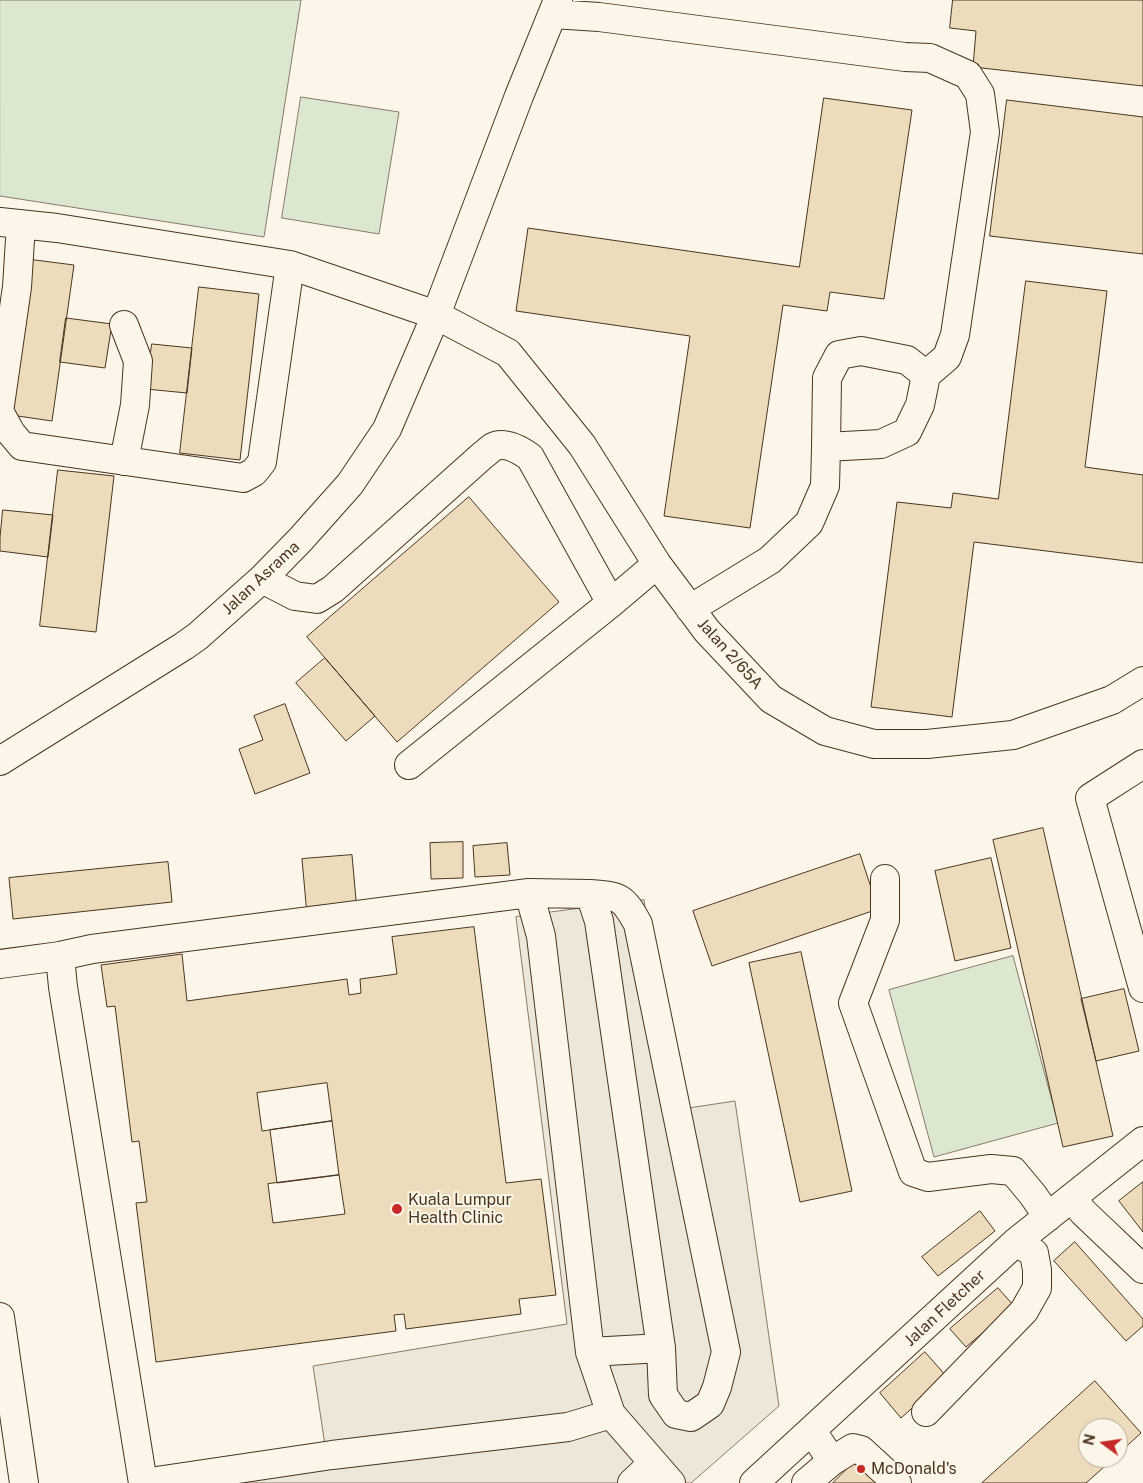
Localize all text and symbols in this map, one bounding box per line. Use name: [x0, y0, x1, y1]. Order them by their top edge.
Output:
street label: Jalan Asrama: [218, 537, 304, 619]
street label: Jalan 2/65A: [693, 615, 767, 693]
place label: Kuala Lumpur Health Clinic: [408, 1190, 512, 1228]
marker: Kuala Lumpur Health Clinic: [390, 1202, 404, 1216]
street label: Jalan Fletcher: [901, 1266, 989, 1350]
north arrow: [1078, 1418, 1128, 1468]
text: N: [1080, 1432, 1099, 1447]
place label: McDonald's: [871, 1459, 957, 1479]
marker: McDonald's: [855, 1463, 867, 1475]

